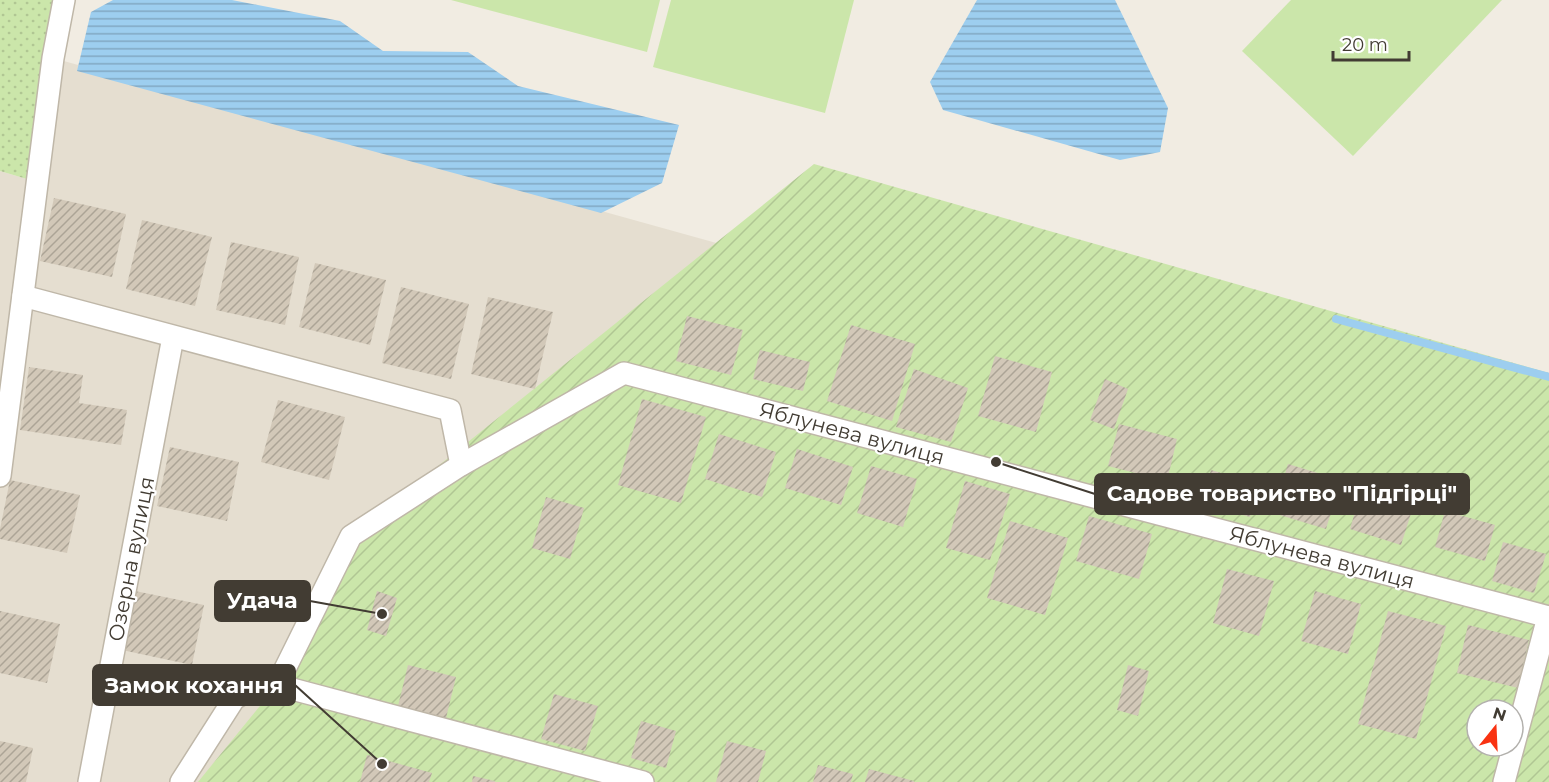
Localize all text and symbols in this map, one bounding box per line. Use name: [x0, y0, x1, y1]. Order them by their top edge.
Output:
scale bar: [1333, 24, 1410, 62]
text: 20 m: [1342, 34, 1388, 56]
street label: Яблунева вулиця: [757, 396, 947, 470]
callout: Садове товариство "Підгірці": [1095, 474, 1469, 514]
street label: Озерна вулиця: [103, 475, 159, 643]
text: Садове товариство "Підгірці": [1107, 480, 1457, 507]
street label: Яблунева вулиця: [1227, 520, 1417, 594]
callout: Удача: [215, 581, 310, 621]
text: Удача: [227, 587, 297, 614]
callout: Замок кохання: [93, 665, 295, 705]
text: Замок кохання: [104, 672, 283, 699]
north arrow: [1465, 698, 1525, 758]
text: N: [1490, 703, 1509, 725]

